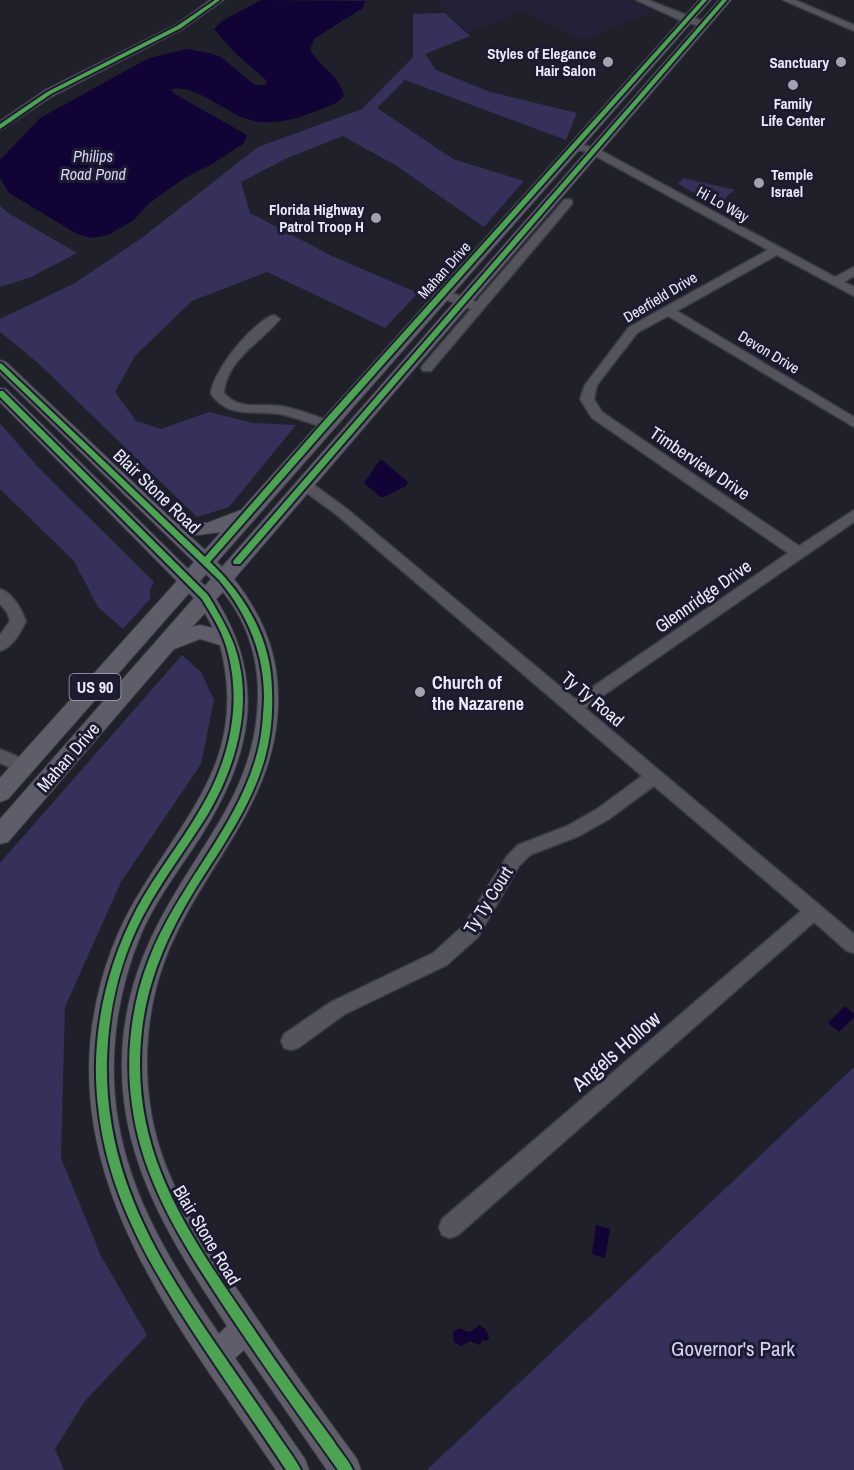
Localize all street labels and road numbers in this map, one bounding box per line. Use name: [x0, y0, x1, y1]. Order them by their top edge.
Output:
street label: Hi Lo Way: [693, 181, 754, 227]
street label: Mahan Drive: [413, 237, 475, 303]
street label: Deerfield Drive: [619, 267, 701, 327]
street label: Devon Drive: [734, 325, 804, 379]
street label: Timberview Drive: [645, 420, 755, 506]
street label: Blair Stone Road: [108, 443, 206, 539]
street label: Glennridge Drive: [650, 554, 756, 638]
street label: Ty Ty Road: [556, 666, 630, 732]
road number: US 90: [70, 674, 121, 700]
street label: Mahan Drive: [31, 717, 105, 797]
street label: Ty Ty Court: [457, 861, 519, 939]
street label: Angels Hollow: [565, 1004, 667, 1098]
street label: Blair Stone Road: [167, 1180, 247, 1290]

